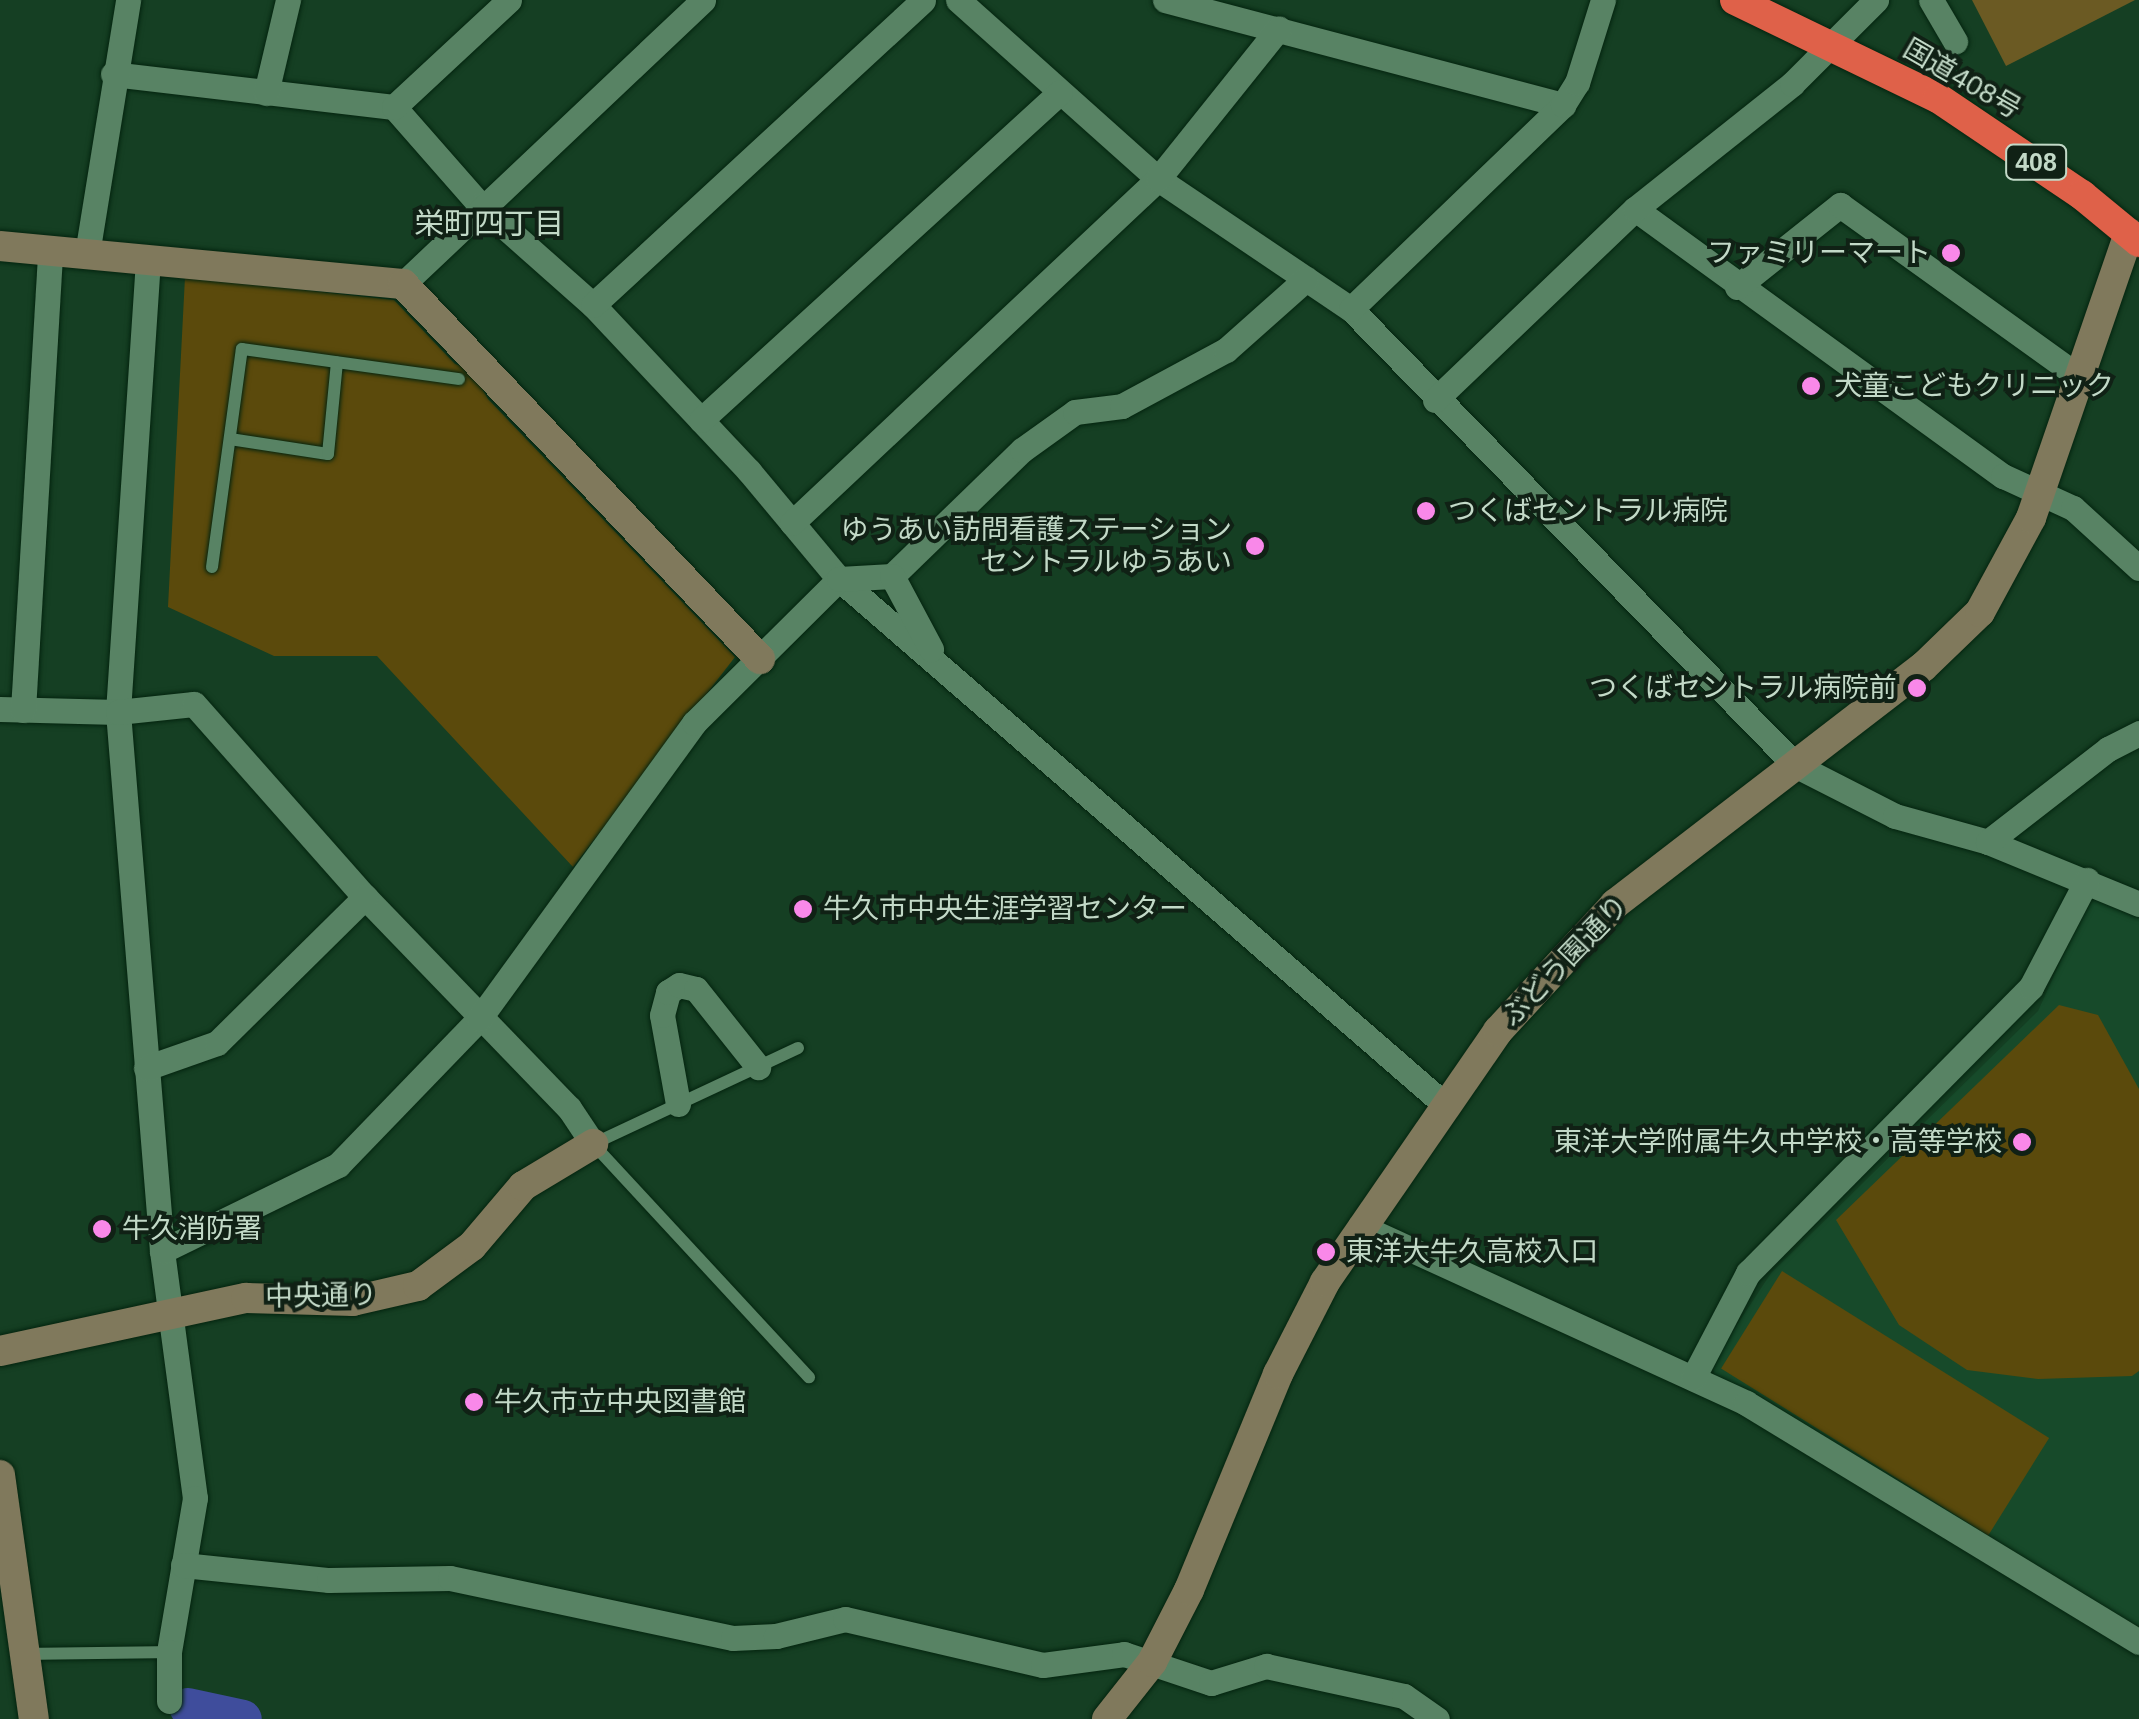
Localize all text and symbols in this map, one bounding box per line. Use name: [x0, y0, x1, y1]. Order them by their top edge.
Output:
street label: 国道408号: [1897, 32, 2027, 126]
road number: 408: [2004, 142, 2068, 182]
district label: 栄町四丁目: [414, 206, 564, 242]
place label: ファミリーマート: [1707, 236, 1931, 270]
marker: ファミリーマート: [1940, 242, 1962, 264]
place label: 犬童こどもクリニック: [1834, 369, 2114, 403]
marker: 犬童こどもクリニック: [1798, 373, 1824, 399]
place label: つくばセントラル病院: [1448, 494, 1728, 528]
marker: つくばセントラル病院: [1413, 498, 1439, 524]
place label: ゆうあい訪問看護ステーション セントラルゆうあい: [840, 513, 1232, 579]
marker: ゆうあい訪問看護ステーション セントラルゆうあい: [1242, 533, 1268, 559]
place label: つくばセントラル病院前: [1589, 671, 1897, 705]
marker: つくばセントラル病院前: [1906, 677, 1928, 699]
street label: ぶどう園通り: [1495, 889, 1635, 1033]
place label: 牛久市中央生涯学習センター: [823, 892, 1187, 926]
marker: 牛久市中央生涯学習センター: [792, 898, 814, 920]
place label: 東洋大学附属牛久中学校・高等学校: [1554, 1125, 2002, 1159]
marker: 東洋大学附属牛久中学校・高等学校: [2011, 1131, 2033, 1153]
place label: 牛久消防署: [122, 1212, 262, 1246]
marker: 牛久消防署: [91, 1218, 113, 1240]
place label: 東洋大牛久高校入口: [1346, 1235, 1598, 1269]
marker: 東洋大牛久高校入口: [1315, 1241, 1337, 1263]
street label: 中央通り: [265, 1278, 377, 1314]
place label: 牛久市立中央図書館: [494, 1385, 746, 1419]
marker: 牛久市立中央図書館: [463, 1391, 485, 1413]

